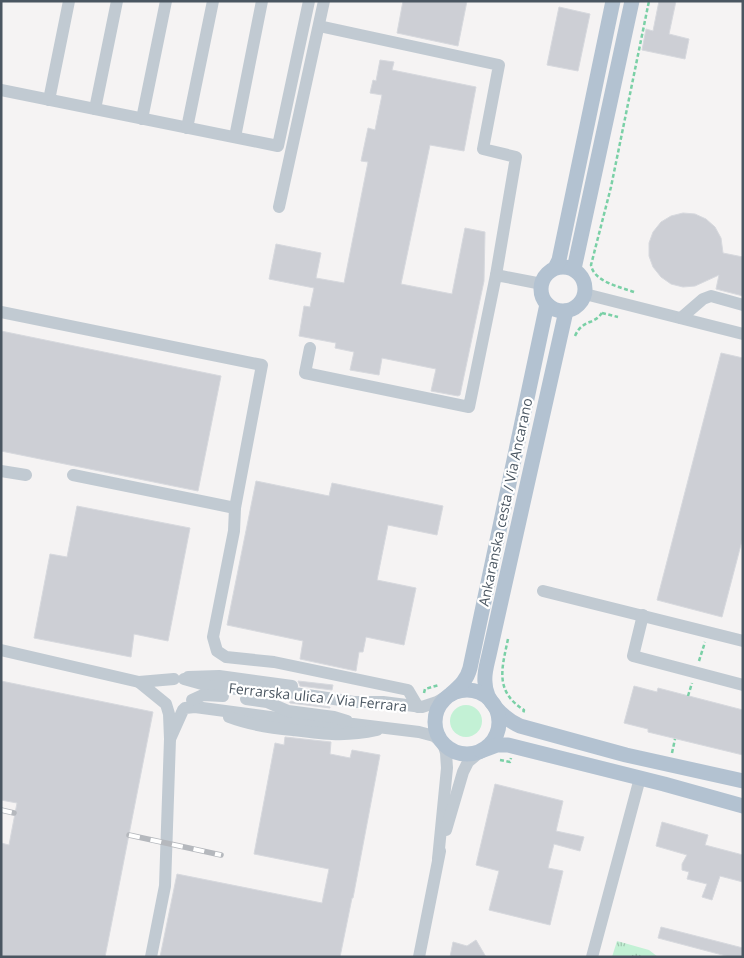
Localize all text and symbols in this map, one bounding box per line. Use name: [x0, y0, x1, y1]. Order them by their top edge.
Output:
street label: Ankaranska cesta / Via Ancarano: [474, 396, 536, 608]
street label: Ferrarska ulica / Via Ferrara: [228, 678, 408, 716]

